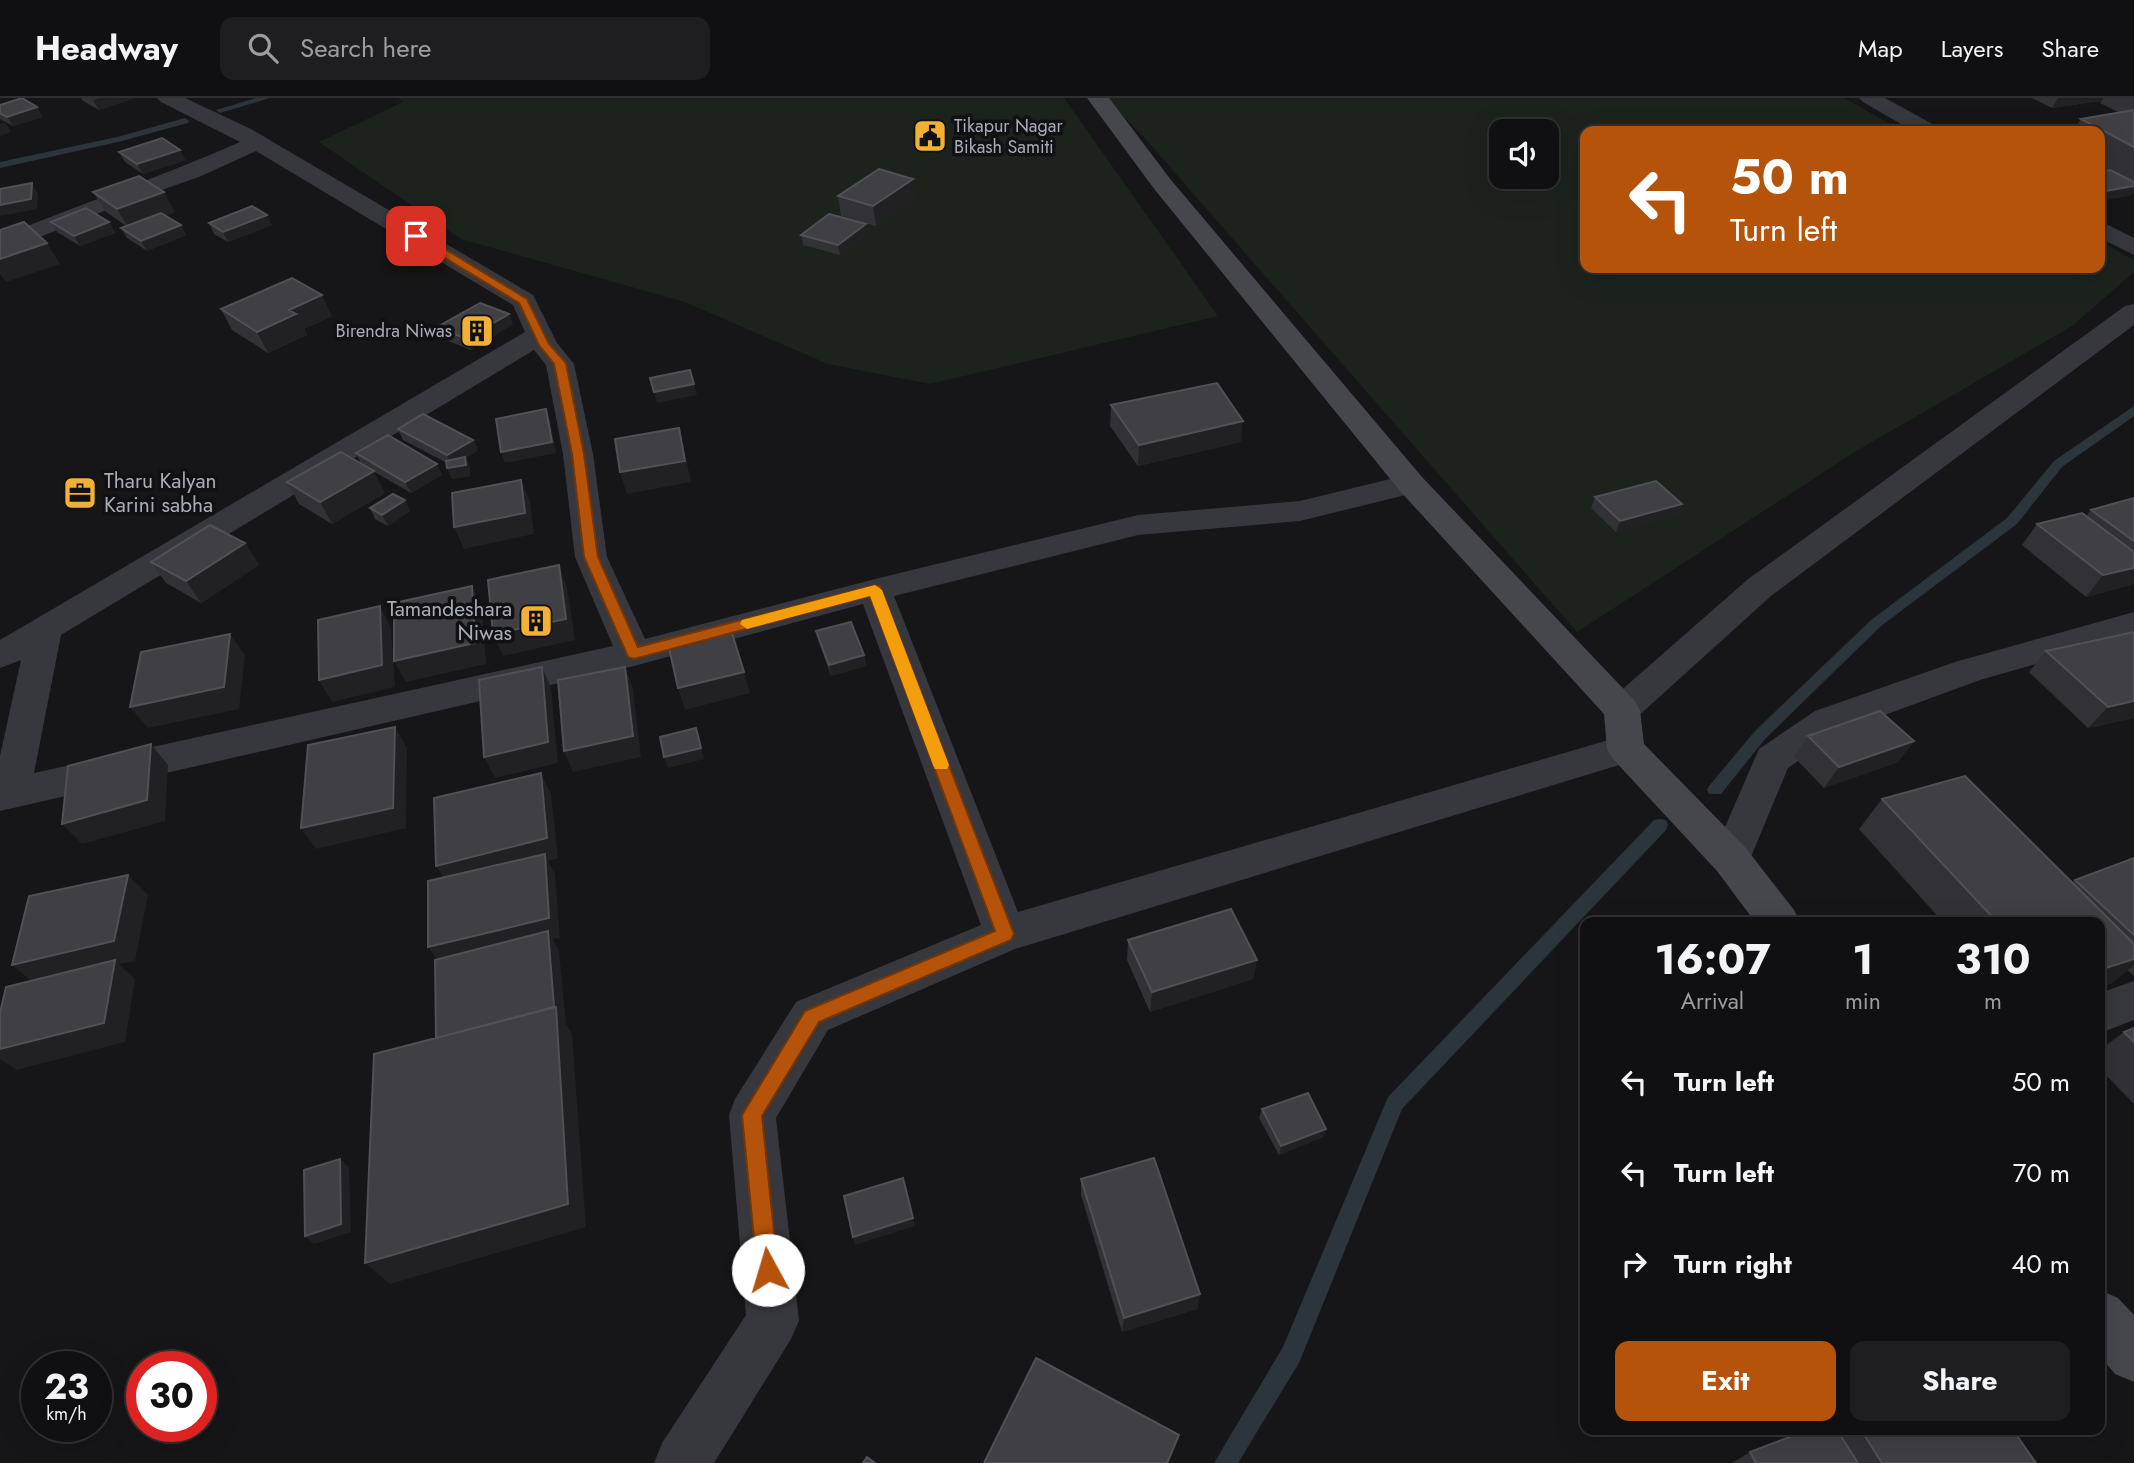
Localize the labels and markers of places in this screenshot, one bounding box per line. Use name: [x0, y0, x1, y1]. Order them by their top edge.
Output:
place label: Tikapur Nagar Bikash Samiti: [954, 113, 1063, 160]
public building icon: Tikapur Nagar Bikash Samiti: [911, 117, 949, 155]
pin: [386, 206, 446, 266]
building icon: Birendra Niwas: [458, 312, 496, 350]
place label: Birendra Niwas: [335, 318, 452, 344]
place label: Tharu Kalyan Karini sabha: [104, 466, 217, 520]
office icon: Tharu Kalyan Karini sabha: [61, 474, 99, 512]
place label: Tamandeshara Niwas: [387, 594, 512, 648]
building icon: Tamandeshara Niwas: [517, 602, 555, 640]

